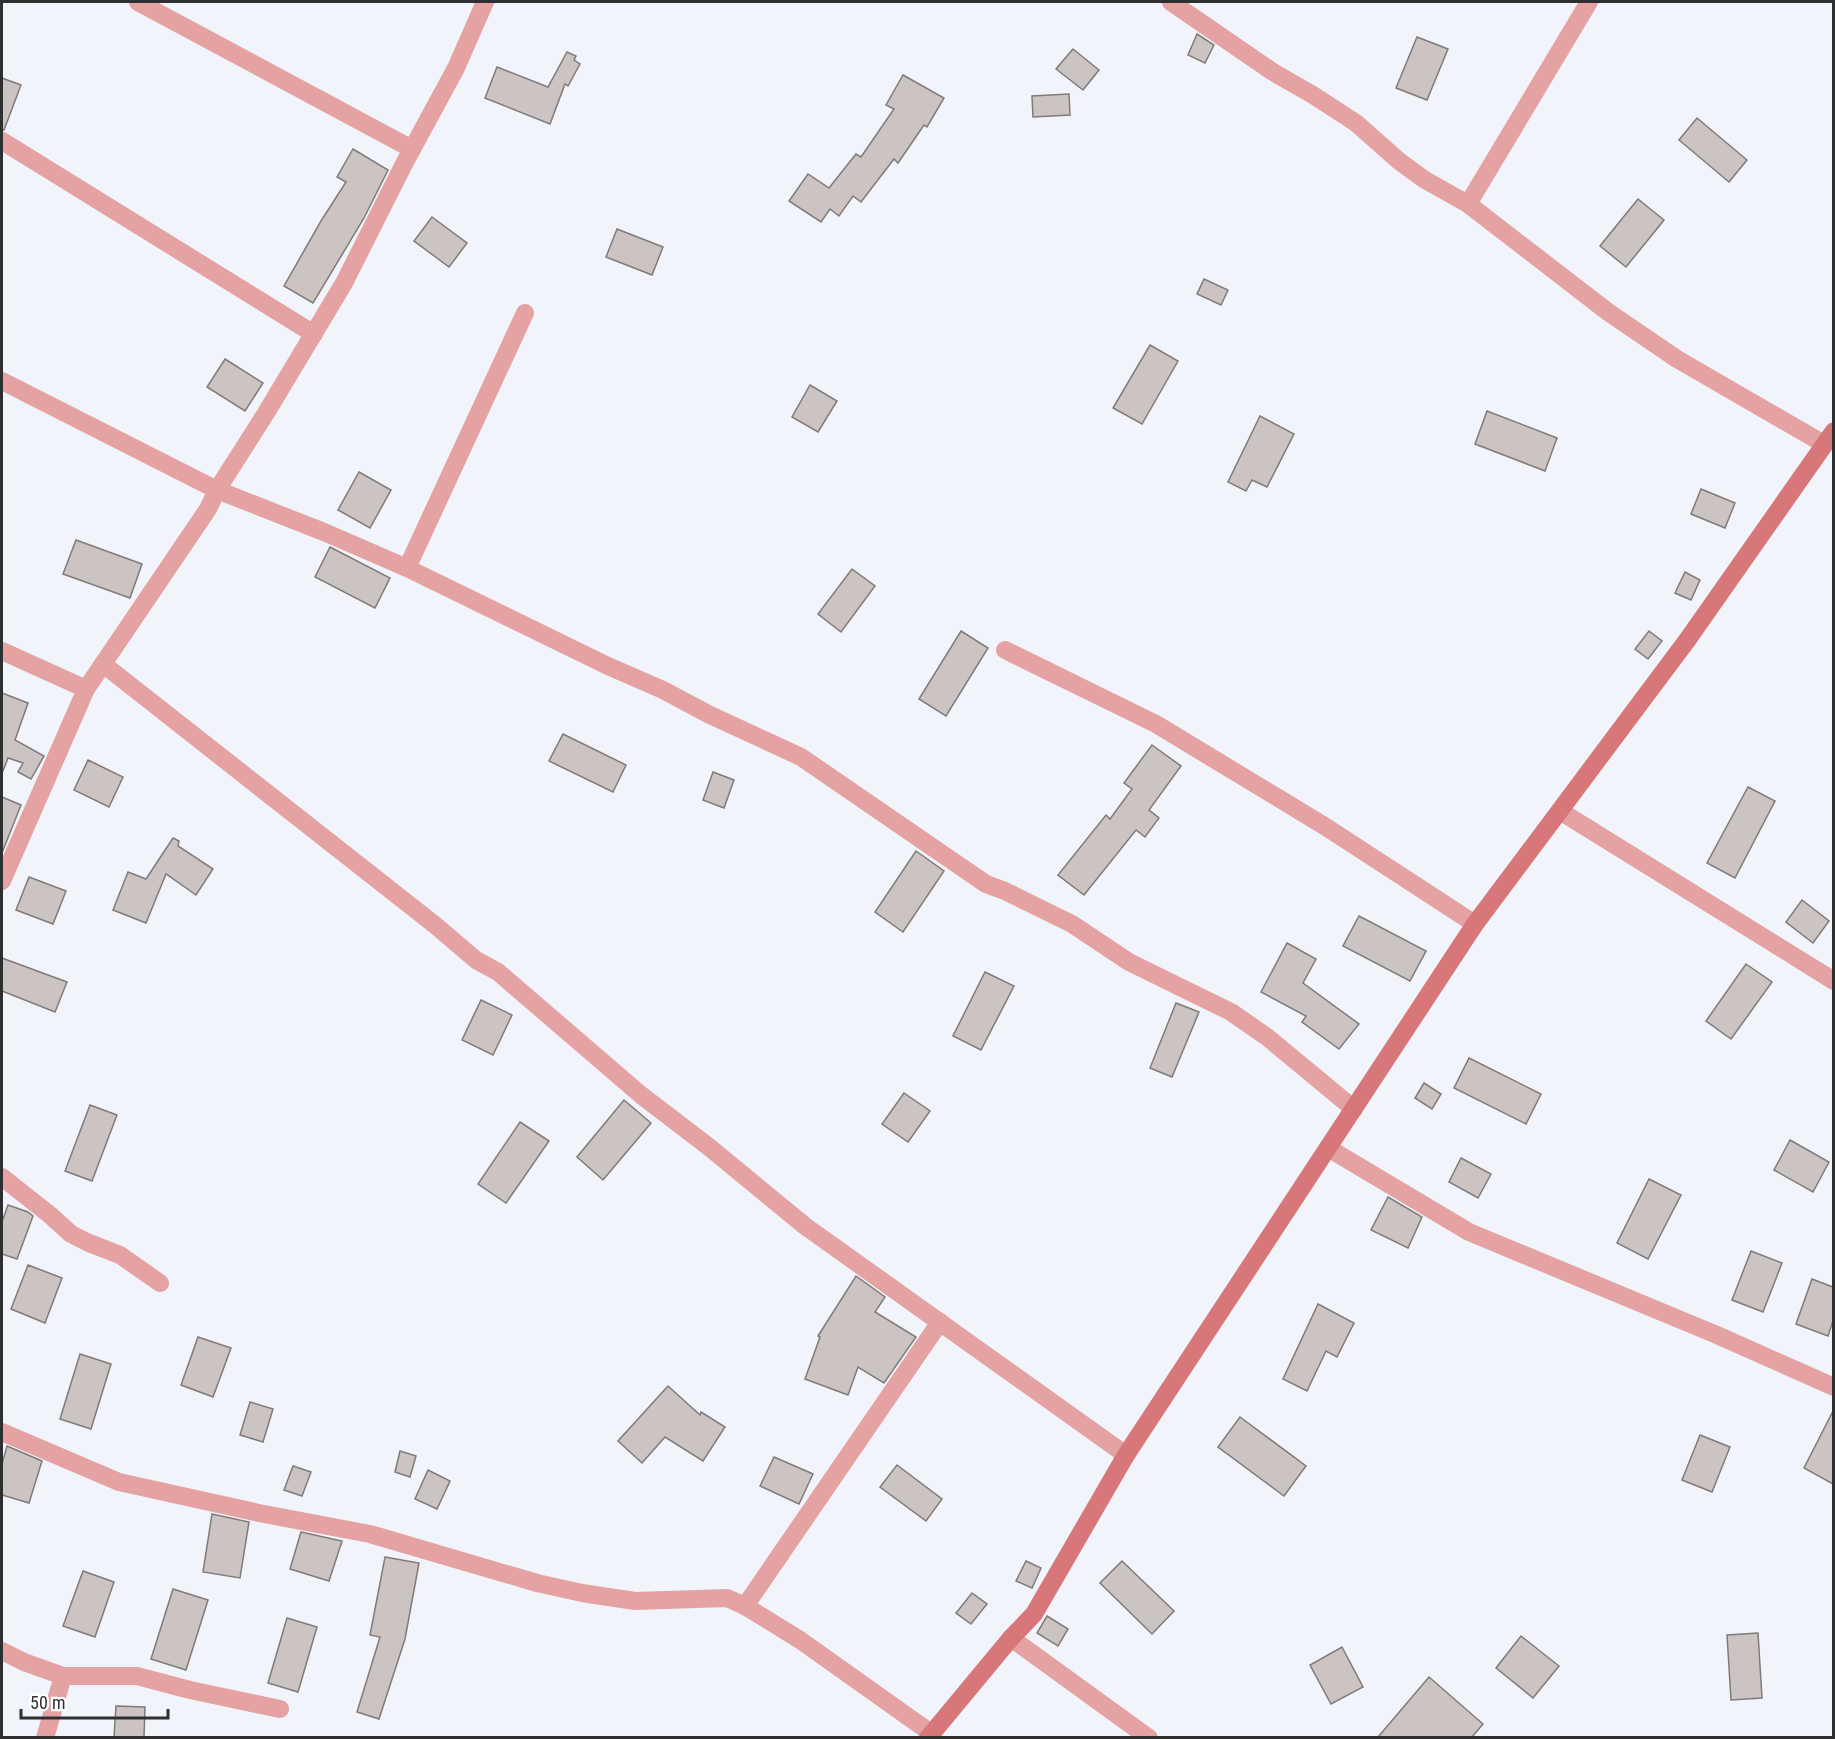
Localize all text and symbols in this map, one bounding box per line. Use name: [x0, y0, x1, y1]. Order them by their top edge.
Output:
scale bar: [21, 1682, 168, 1720]
text: 50 m: [30, 1692, 65, 1713]

